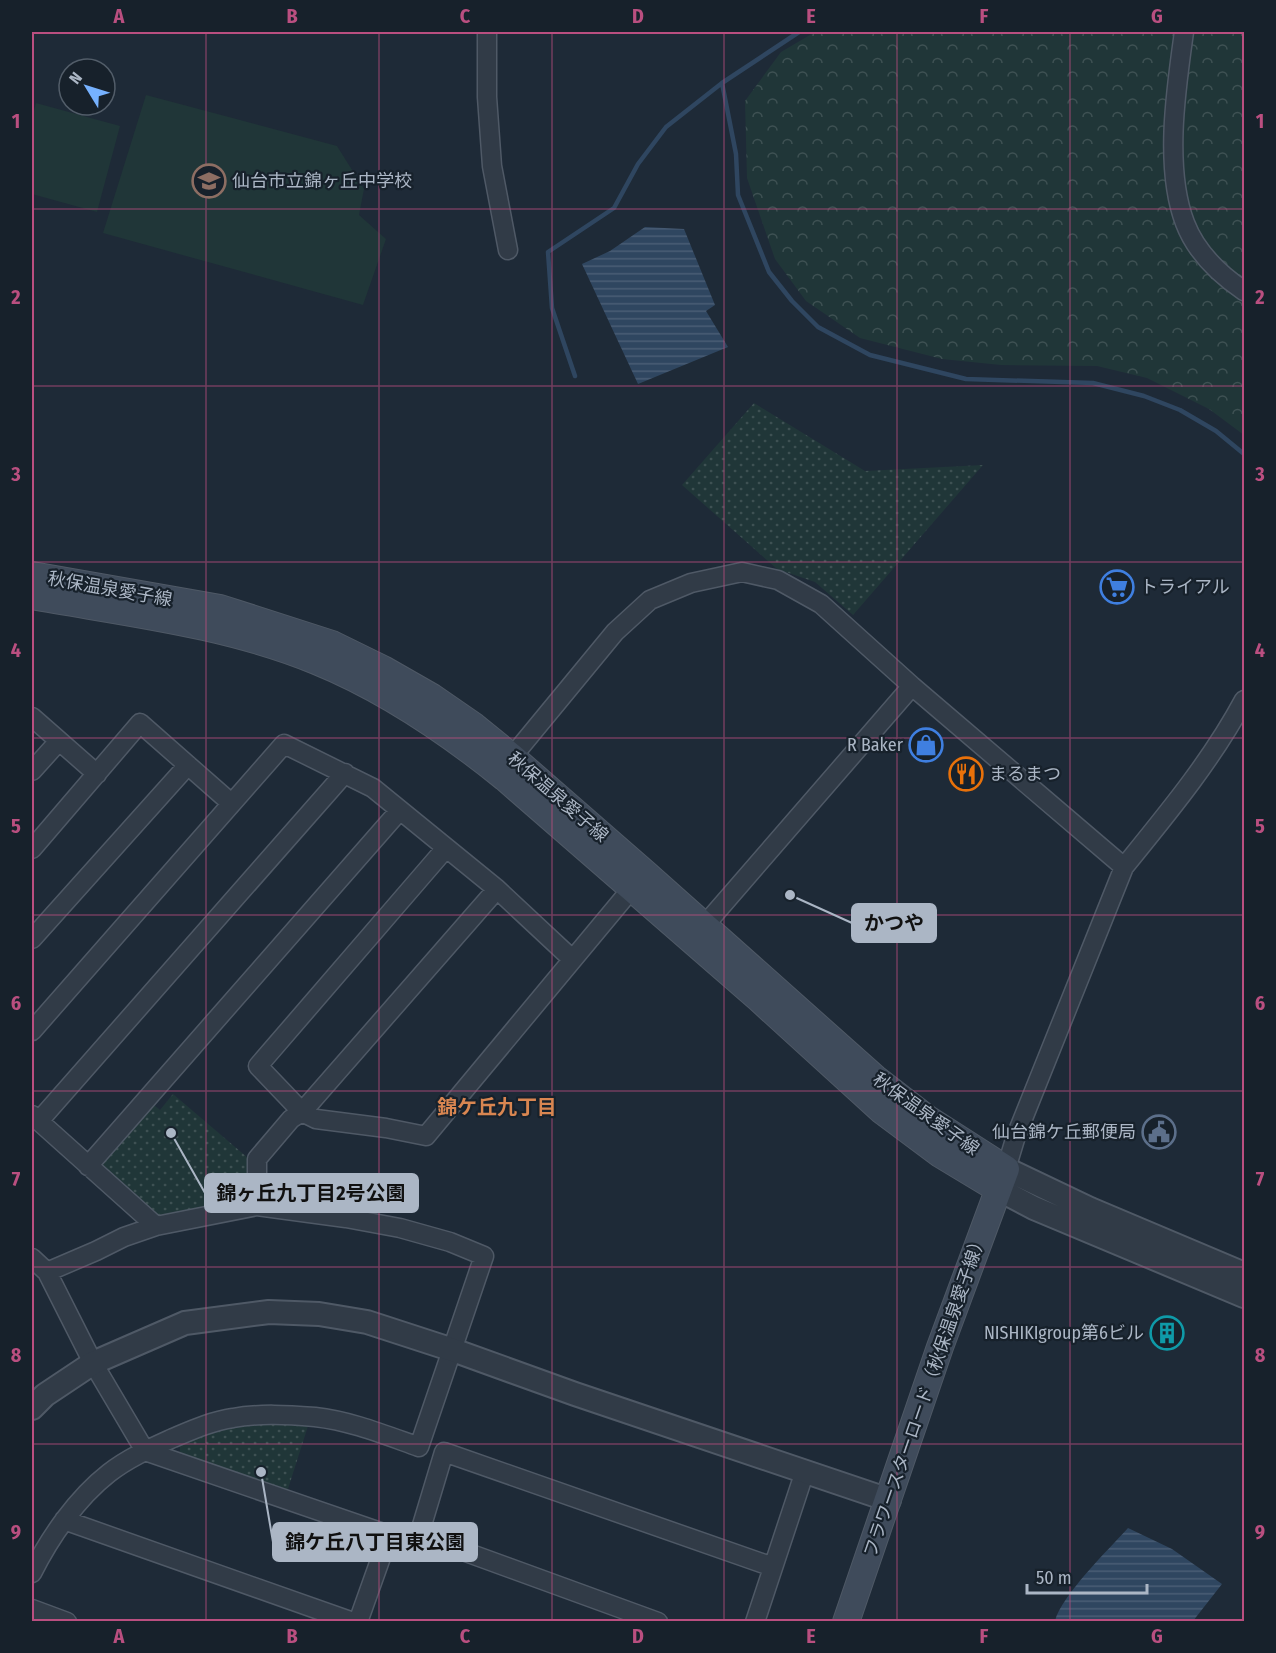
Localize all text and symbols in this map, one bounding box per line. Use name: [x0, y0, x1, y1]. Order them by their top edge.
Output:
text: A: [113, 4, 126, 28]
text: B: [286, 4, 298, 28]
text: C: [460, 4, 471, 28]
text: D: [632, 4, 644, 28]
text: E: [806, 4, 816, 28]
text: F: [980, 4, 989, 28]
text: G: [1151, 4, 1163, 28]
north arrow: [57, 57, 117, 117]
text: N: [65, 68, 86, 88]
text: 1: [12, 109, 20, 133]
text: 1: [1256, 109, 1264, 133]
school or university icon: 仙台市立錦ヶ丘中学校: [191, 163, 227, 199]
place label: 仙台市立錦ヶ丘中学校: [232, 170, 412, 192]
text: 2: [10, 285, 21, 309]
text: 2: [1254, 285, 1265, 309]
text: 3: [10, 462, 21, 486]
text: 3: [1254, 462, 1265, 486]
street label: 秋保温泉愛子線: [46, 567, 174, 611]
supermarket icon: トライアル: [1099, 569, 1135, 605]
place label: トライアル: [1140, 576, 1230, 598]
text: 4: [11, 638, 21, 662]
text: 4: [1255, 638, 1265, 662]
shop icon: R Baker: [908, 727, 944, 763]
place label: R Baker: [847, 734, 904, 756]
street label: 秋保温泉愛子線: [503, 747, 613, 847]
restaurant icon: まるまつ: [948, 756, 984, 792]
place label: まるまつ: [989, 763, 1061, 785]
text: 5: [11, 814, 21, 838]
text: 5: [1255, 814, 1265, 838]
callout: かつや: [852, 904, 936, 942]
text: かつや: [864, 911, 924, 935]
text: 6: [11, 991, 21, 1015]
text: 6: [1255, 991, 1265, 1015]
street label: 秋保温泉愛子線: [869, 1068, 983, 1160]
district label: 錦ケ丘九丁目: [437, 1095, 557, 1119]
public building icon: 仙台錦ケ丘郵便局: [1141, 1114, 1177, 1150]
place label: 仙台錦ケ丘郵便局: [992, 1121, 1136, 1143]
text: 7: [12, 1167, 21, 1191]
text: 7: [1256, 1167, 1265, 1191]
callout: 錦ヶ丘九丁目2号公園: [205, 1174, 418, 1212]
text: 錦ヶ丘九丁目2号公園: [216, 1181, 406, 1205]
street label: フラワースターロード（秋保温泉愛子線）: [859, 1230, 991, 1560]
building icon: NISHIKIgroup第6ビル: [1149, 1315, 1185, 1351]
place label: NISHIKIgroup第6ビル: [984, 1322, 1144, 1344]
text: 8: [11, 1343, 22, 1367]
text: 8: [1255, 1343, 1266, 1367]
text: 9: [11, 1520, 21, 1544]
text: 9: [1255, 1520, 1265, 1544]
callout: 錦ケ丘八丁目東公園: [273, 1523, 477, 1561]
text: 錦ケ丘八丁目東公園: [285, 1530, 465, 1554]
scale bar: [1027, 1557, 1147, 1595]
text: 50 m: [1036, 1567, 1072, 1589]
text: A: [113, 1624, 126, 1648]
text: B: [286, 1624, 298, 1648]
text: C: [460, 1624, 471, 1648]
text: D: [632, 1624, 644, 1648]
text: E: [806, 1624, 816, 1648]
text: F: [980, 1624, 989, 1648]
text: G: [1151, 1624, 1163, 1648]

